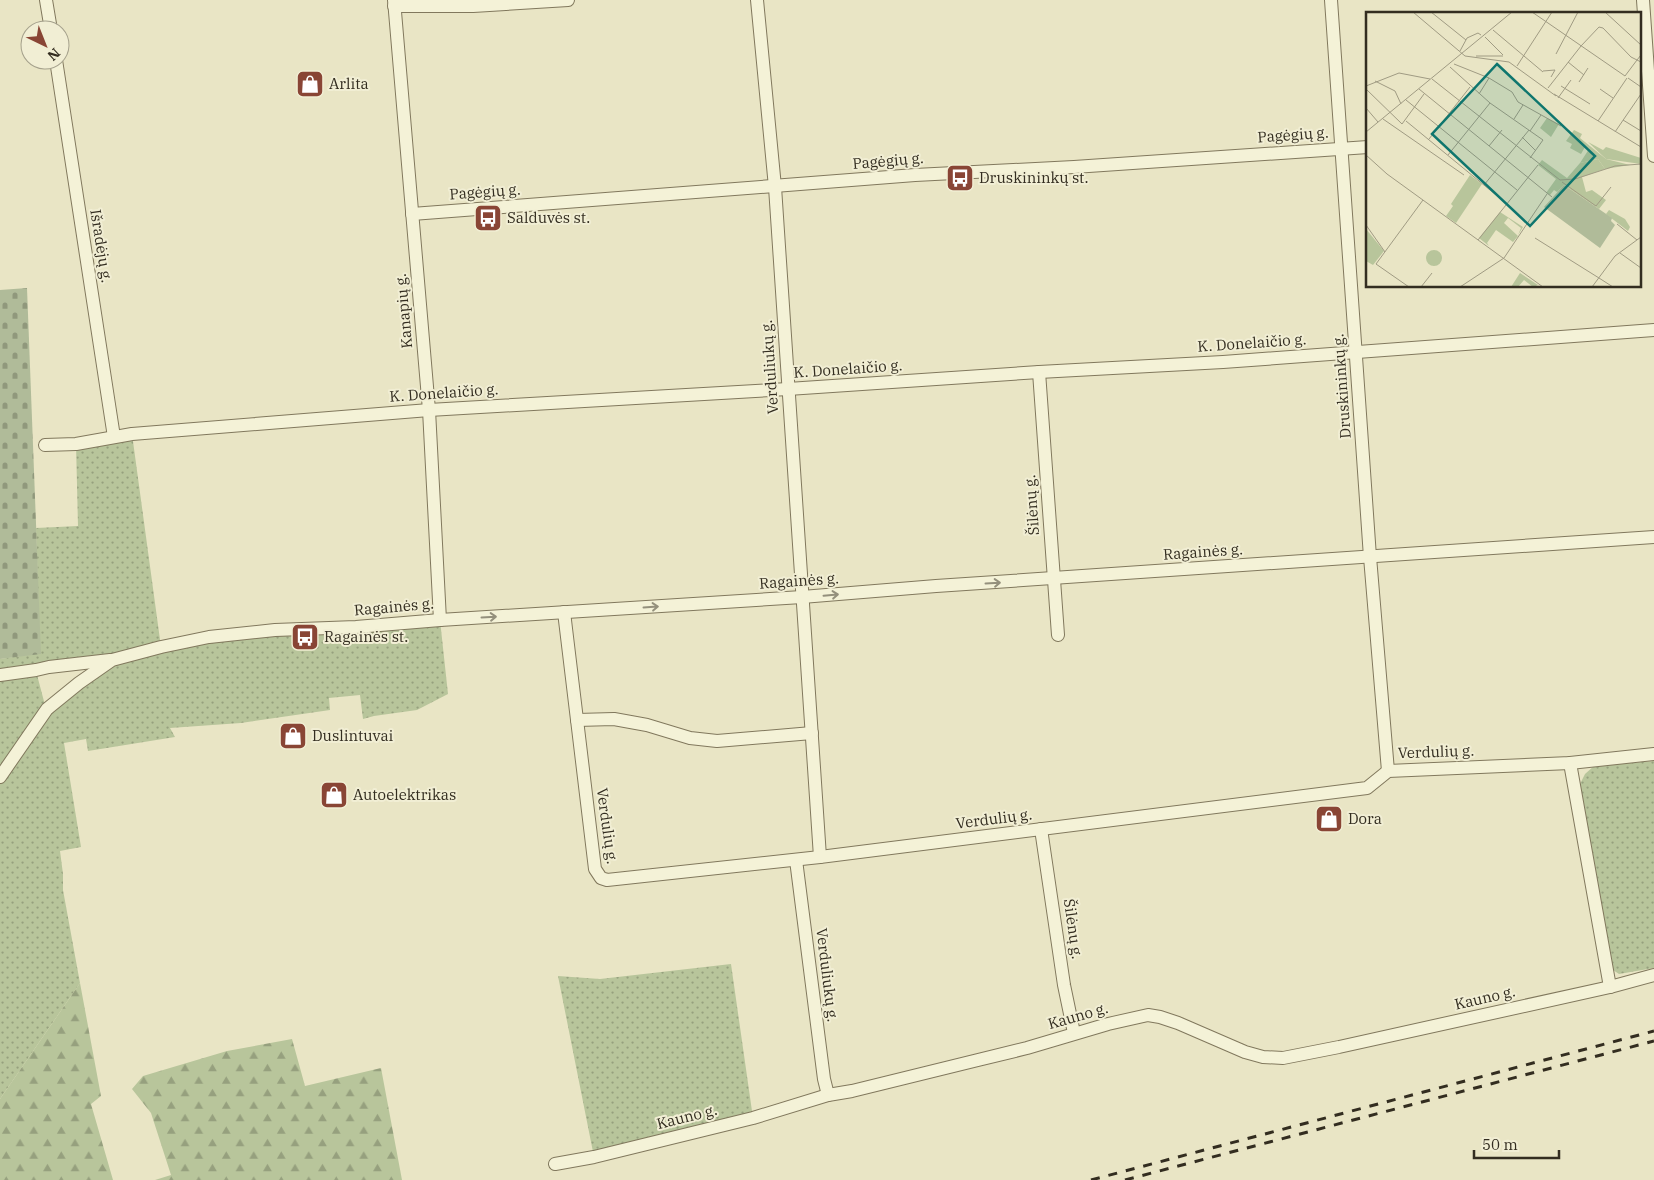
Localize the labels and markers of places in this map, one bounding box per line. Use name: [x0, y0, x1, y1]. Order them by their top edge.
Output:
shop icon: Arlita: [295, 69, 325, 99]
place label: Arlita: [329, 74, 369, 93]
bus stop icon: Druskininkų st.: [945, 163, 975, 193]
place label: Druskininkų st.: [979, 168, 1089, 187]
bus stop icon: Salduvės st.: [473, 203, 503, 233]
place label: Salduvės st.: [507, 208, 590, 227]
bus stop icon: Ragainės st.: [290, 622, 320, 652]
place label: Ragainės st.: [324, 627, 408, 646]
shop icon: Duslintuvai: [278, 721, 308, 751]
place label: Duslintuvai: [312, 726, 394, 745]
shop icon: Autoelektrikas: [319, 780, 349, 810]
place label: Autoelektrikas: [353, 785, 456, 804]
shop icon: Dora: [1314, 804, 1344, 834]
place label: Dora: [1348, 809, 1382, 828]

